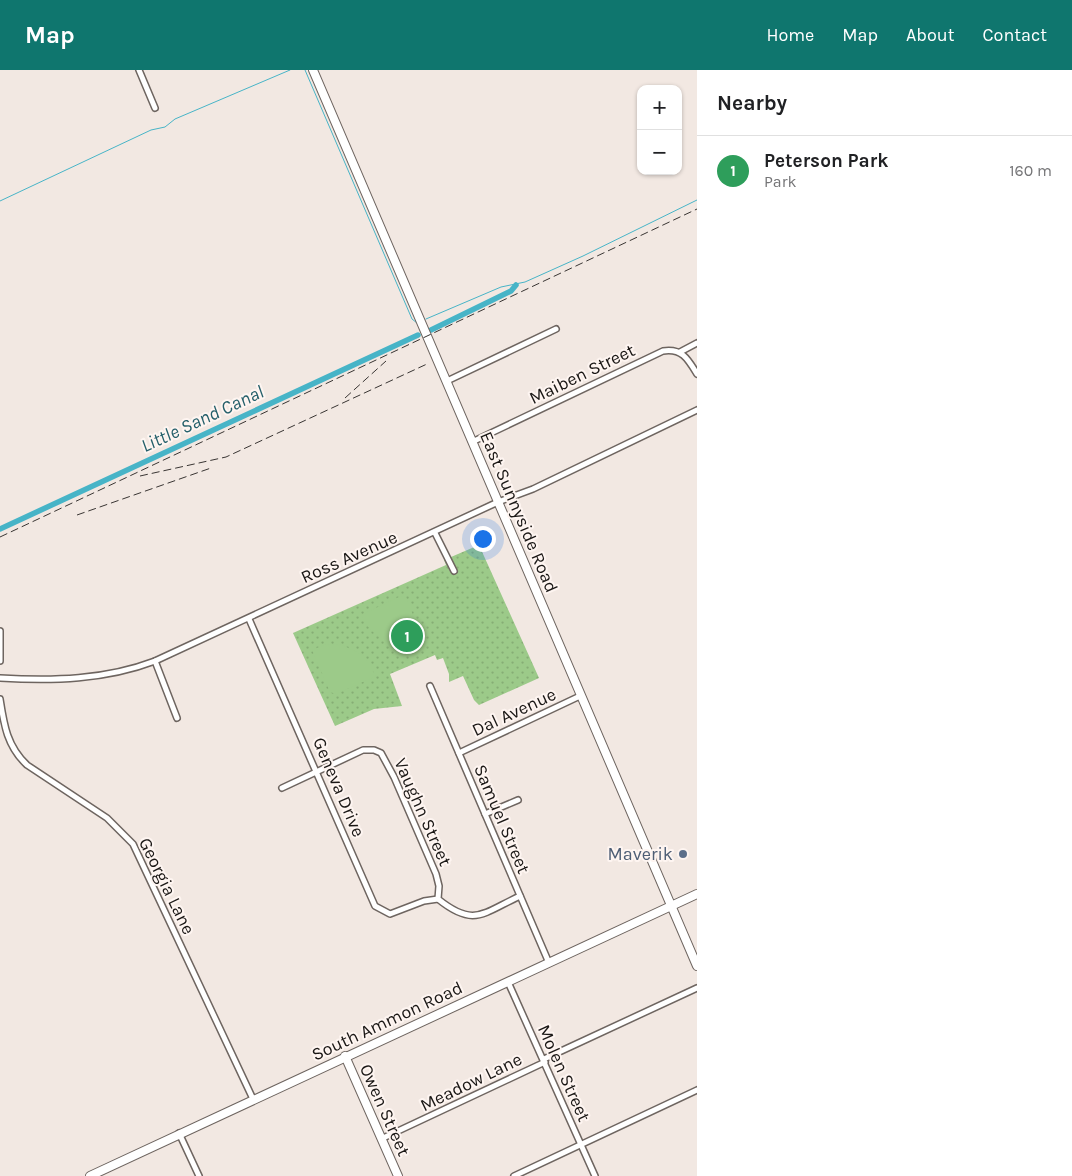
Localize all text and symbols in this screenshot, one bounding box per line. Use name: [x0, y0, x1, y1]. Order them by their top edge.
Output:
text: Map: [25, 21, 75, 49]
text: Home: [766, 24, 814, 46]
text: Map: [842, 24, 878, 46]
text: About: [906, 24, 955, 46]
text: Contact: [983, 24, 1047, 46]
map controls: [637, 85, 682, 175]
button: +: [637, 85, 682, 130]
text: Nearby: [717, 91, 787, 115]
button: −: [637, 130, 682, 175]
text: Peterson Park: [764, 150, 888, 172]
text: 1: [730, 161, 736, 180]
text: 160 m: [1009, 161, 1052, 180]
text: Park: [764, 172, 796, 191]
street label: Maiben Street: [526, 339, 639, 409]
water label: Little Sand Canal: [138, 381, 267, 457]
street label: East Sunnyside Road: [475, 428, 563, 596]
street label: Ross Avenue: [297, 526, 401, 588]
your location: [470, 526, 496, 552]
pin: 1: [391, 617, 423, 655]
street label: Dal Avenue: [468, 683, 560, 741]
street label: Geneva Drive: [308, 734, 370, 840]
street label: Vaughn Street: [389, 755, 457, 870]
street label: Samuel Street: [469, 761, 535, 877]
street label: Georgia Lane: [134, 834, 200, 938]
place label: Maverik: [608, 843, 673, 865]
marker: Maverik: [677, 848, 689, 860]
street label: South Ammon Road: [308, 976, 466, 1066]
street label: Molen Street: [533, 1021, 595, 1125]
street label: Meadow Lane: [416, 1048, 526, 1116]
street label: Owen Street: [355, 1061, 415, 1160]

